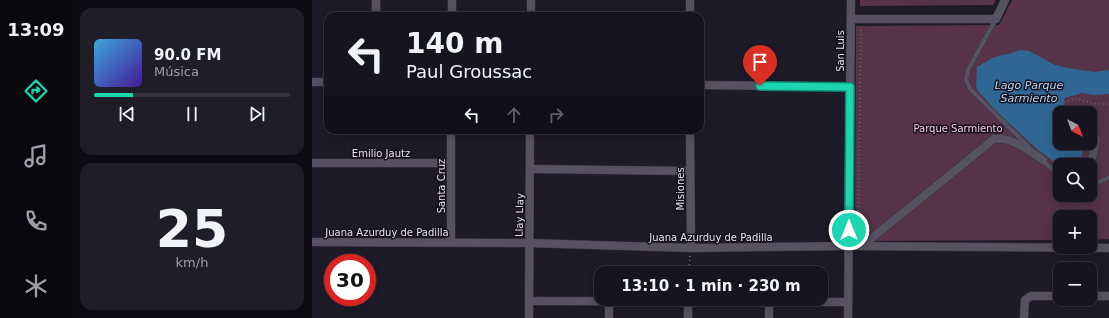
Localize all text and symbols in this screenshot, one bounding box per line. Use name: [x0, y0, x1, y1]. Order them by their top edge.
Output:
text: 13:09: [7, 19, 65, 40]
text: 140 m: [406, 27, 503, 60]
icon: left: [340, 28, 392, 80]
street label: San Luis: [835, 30, 846, 72]
pin: [743, 45, 777, 86]
text: 90.0 FM: [154, 46, 221, 64]
icon: arrive: [749, 51, 771, 73]
text: Paul Groussac: [406, 61, 532, 82]
text: Música: [154, 64, 199, 79]
icon: directions: [22, 77, 50, 105]
water label: Lago Parque Sarmiento: [995, 79, 1064, 105]
icon: previous: [116, 103, 138, 125]
icon: pause: [181, 103, 203, 125]
icon: next: [246, 103, 268, 125]
icon: left: [461, 104, 483, 126]
icon: ahead: [503, 104, 525, 126]
icon: right: [545, 104, 567, 126]
north arrow: [1053, 106, 1097, 150]
map controls: [1053, 106, 1097, 306]
park label: Parque Sarmiento: [913, 123, 1003, 134]
icon: music: [22, 142, 50, 170]
street label: Emilio Jautz: [352, 148, 410, 159]
button: search: [1053, 158, 1097, 202]
street label: Santa Cruz: [436, 159, 447, 213]
street label: Misiones: [675, 167, 686, 211]
street label: Llay Llay: [514, 193, 525, 237]
text: 25: [156, 199, 228, 259]
icon: phone: [22, 207, 50, 235]
position arrow: [828, 209, 870, 251]
button: +: [1053, 210, 1097, 254]
street label: Juana Azurduy de Padilla: [324, 227, 449, 238]
street label: Juana Azurduy de Padilla: [648, 232, 773, 243]
speed limit sign: 30: [324, 254, 376, 306]
text: km/h: [176, 255, 208, 270]
button: −: [1053, 262, 1097, 306]
icon: climate: [22, 272, 50, 300]
text: 13:10 · 1 min · 230 m: [621, 277, 801, 295]

